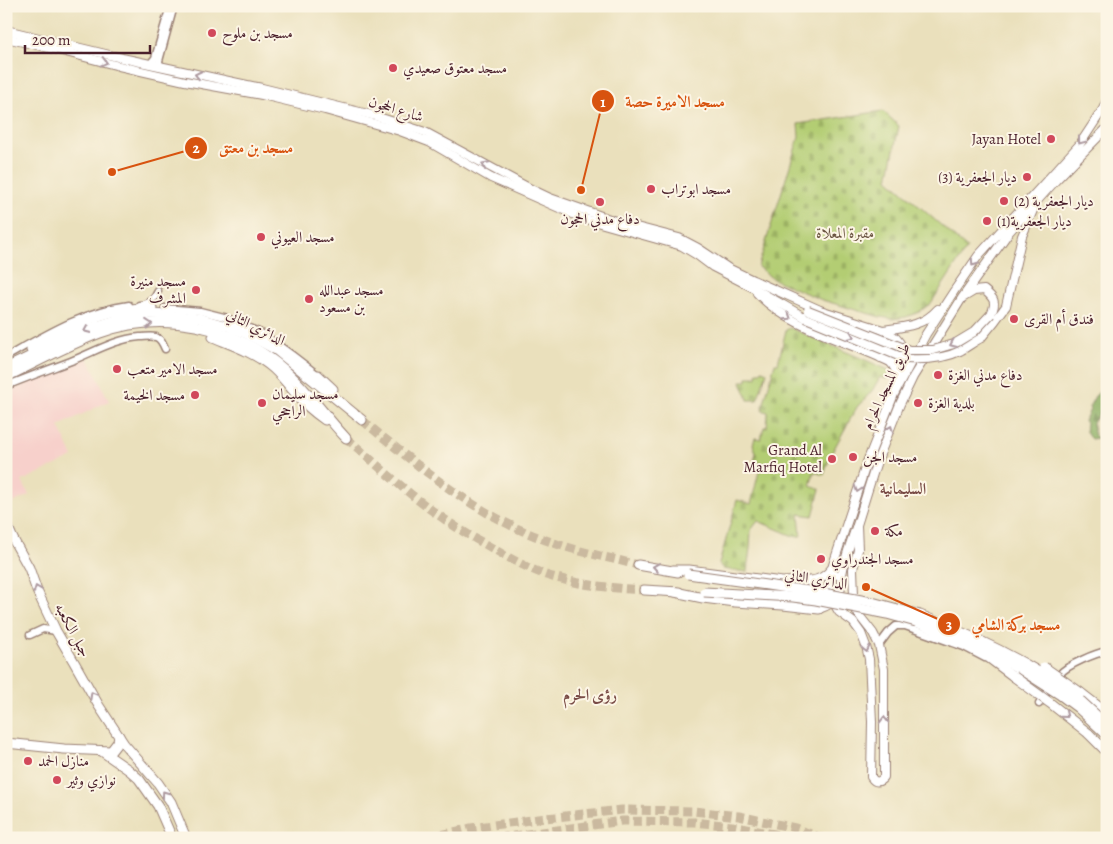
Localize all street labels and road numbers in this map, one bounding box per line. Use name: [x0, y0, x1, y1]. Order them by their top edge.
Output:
street label: شارع الحجون: [365, 91, 426, 130]
street label: الدائري الثاني: [222, 304, 289, 352]
street label: طريق المسجد الحرام: [857, 339, 918, 434]
street label: الدائري الثاني: [783, 564, 849, 596]
street label: جبل الكعبه: [50, 600, 96, 661]

